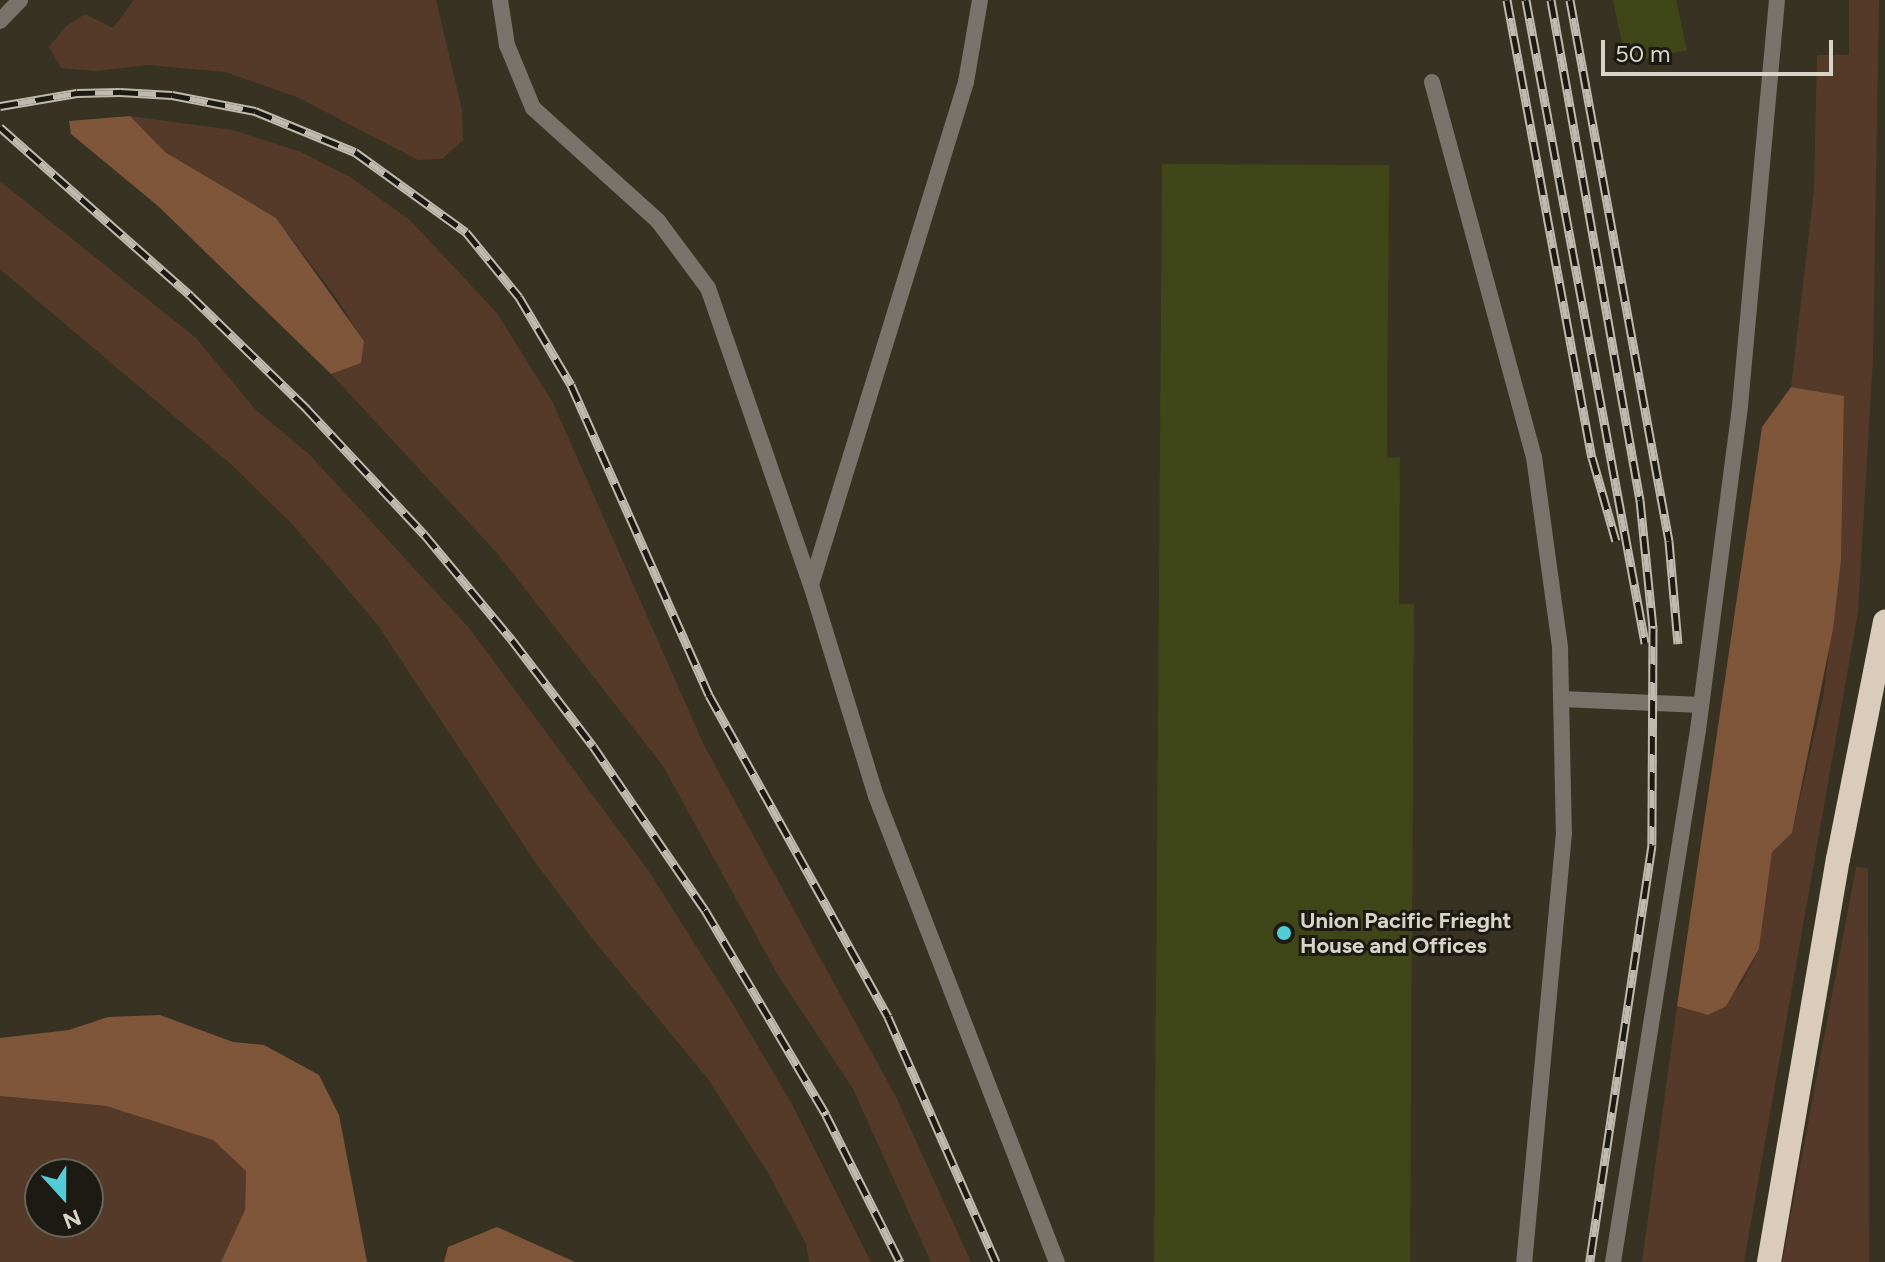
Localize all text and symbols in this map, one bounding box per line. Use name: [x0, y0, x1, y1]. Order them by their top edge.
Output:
scale bar: [1605, 24, 1837, 74]
text: 50 m: [1615, 39, 1671, 68]
place label: Union Pacific Frieght House and Offices: [1300, 907, 1511, 958]
marker: Union Pacific Frieght House and Offices: [1275, 924, 1293, 942]
north arrow: [24, 1158, 104, 1238]
text: N: [59, 1203, 85, 1235]

